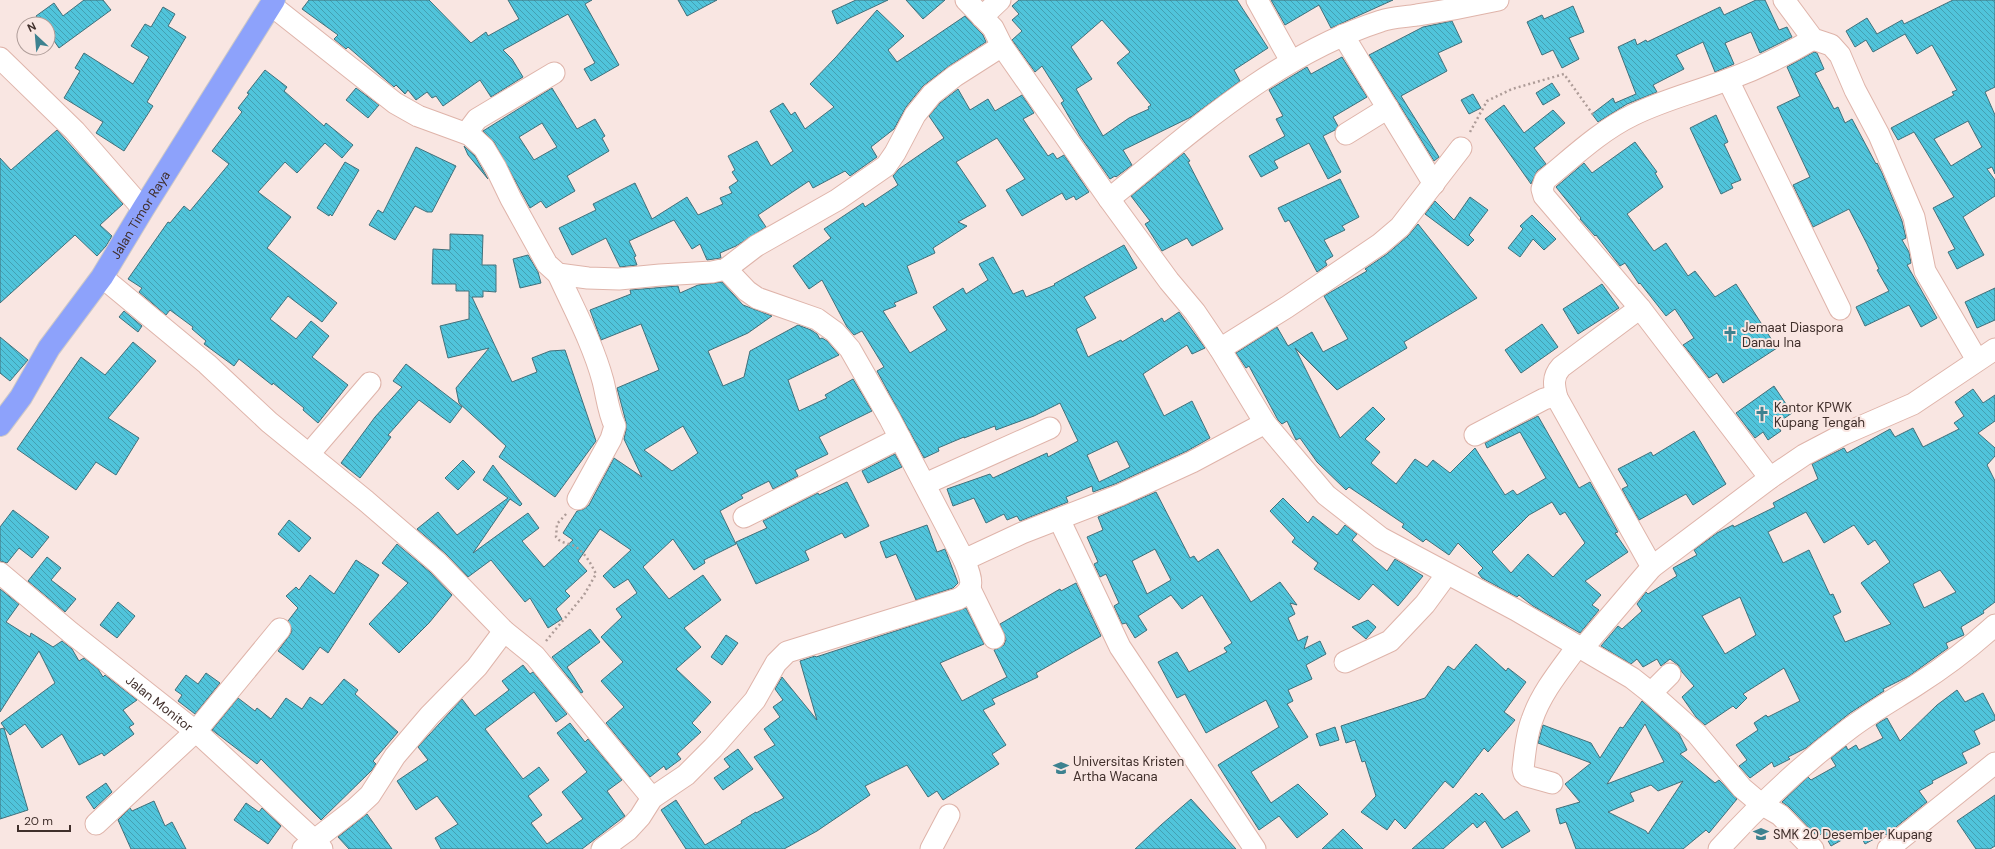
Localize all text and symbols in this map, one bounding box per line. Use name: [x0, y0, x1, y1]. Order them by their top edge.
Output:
north arrow: [16, 16, 56, 56]
text: N: [25, 19, 38, 35]
street label: Jalan Timor Raya: [107, 167, 174, 262]
place label: Jemaat Diaspora Danau Ina: [1742, 319, 1843, 351]
church icon: Jemaat Diaspora Danau Ina: [1721, 325, 1739, 343]
place label: Kantor KPWK Kupang Tengah: [1774, 399, 1865, 431]
church icon: Kantor KPWK Kupang Tengah: [1753, 405, 1771, 423]
street label: Jalan Monitor: [122, 672, 197, 735]
place label: Universitas Kristen Artha Wacana: [1073, 753, 1184, 785]
school or university icon: Universitas Kristen Artha Wacana: [1052, 759, 1070, 777]
scale bar: [18, 807, 70, 833]
text: 20 m: [24, 813, 53, 829]
school or university icon: SMK 20 Desember Kupang: [1752, 825, 1770, 843]
place label: SMK 20 Desember Kupang: [1773, 826, 1933, 843]

